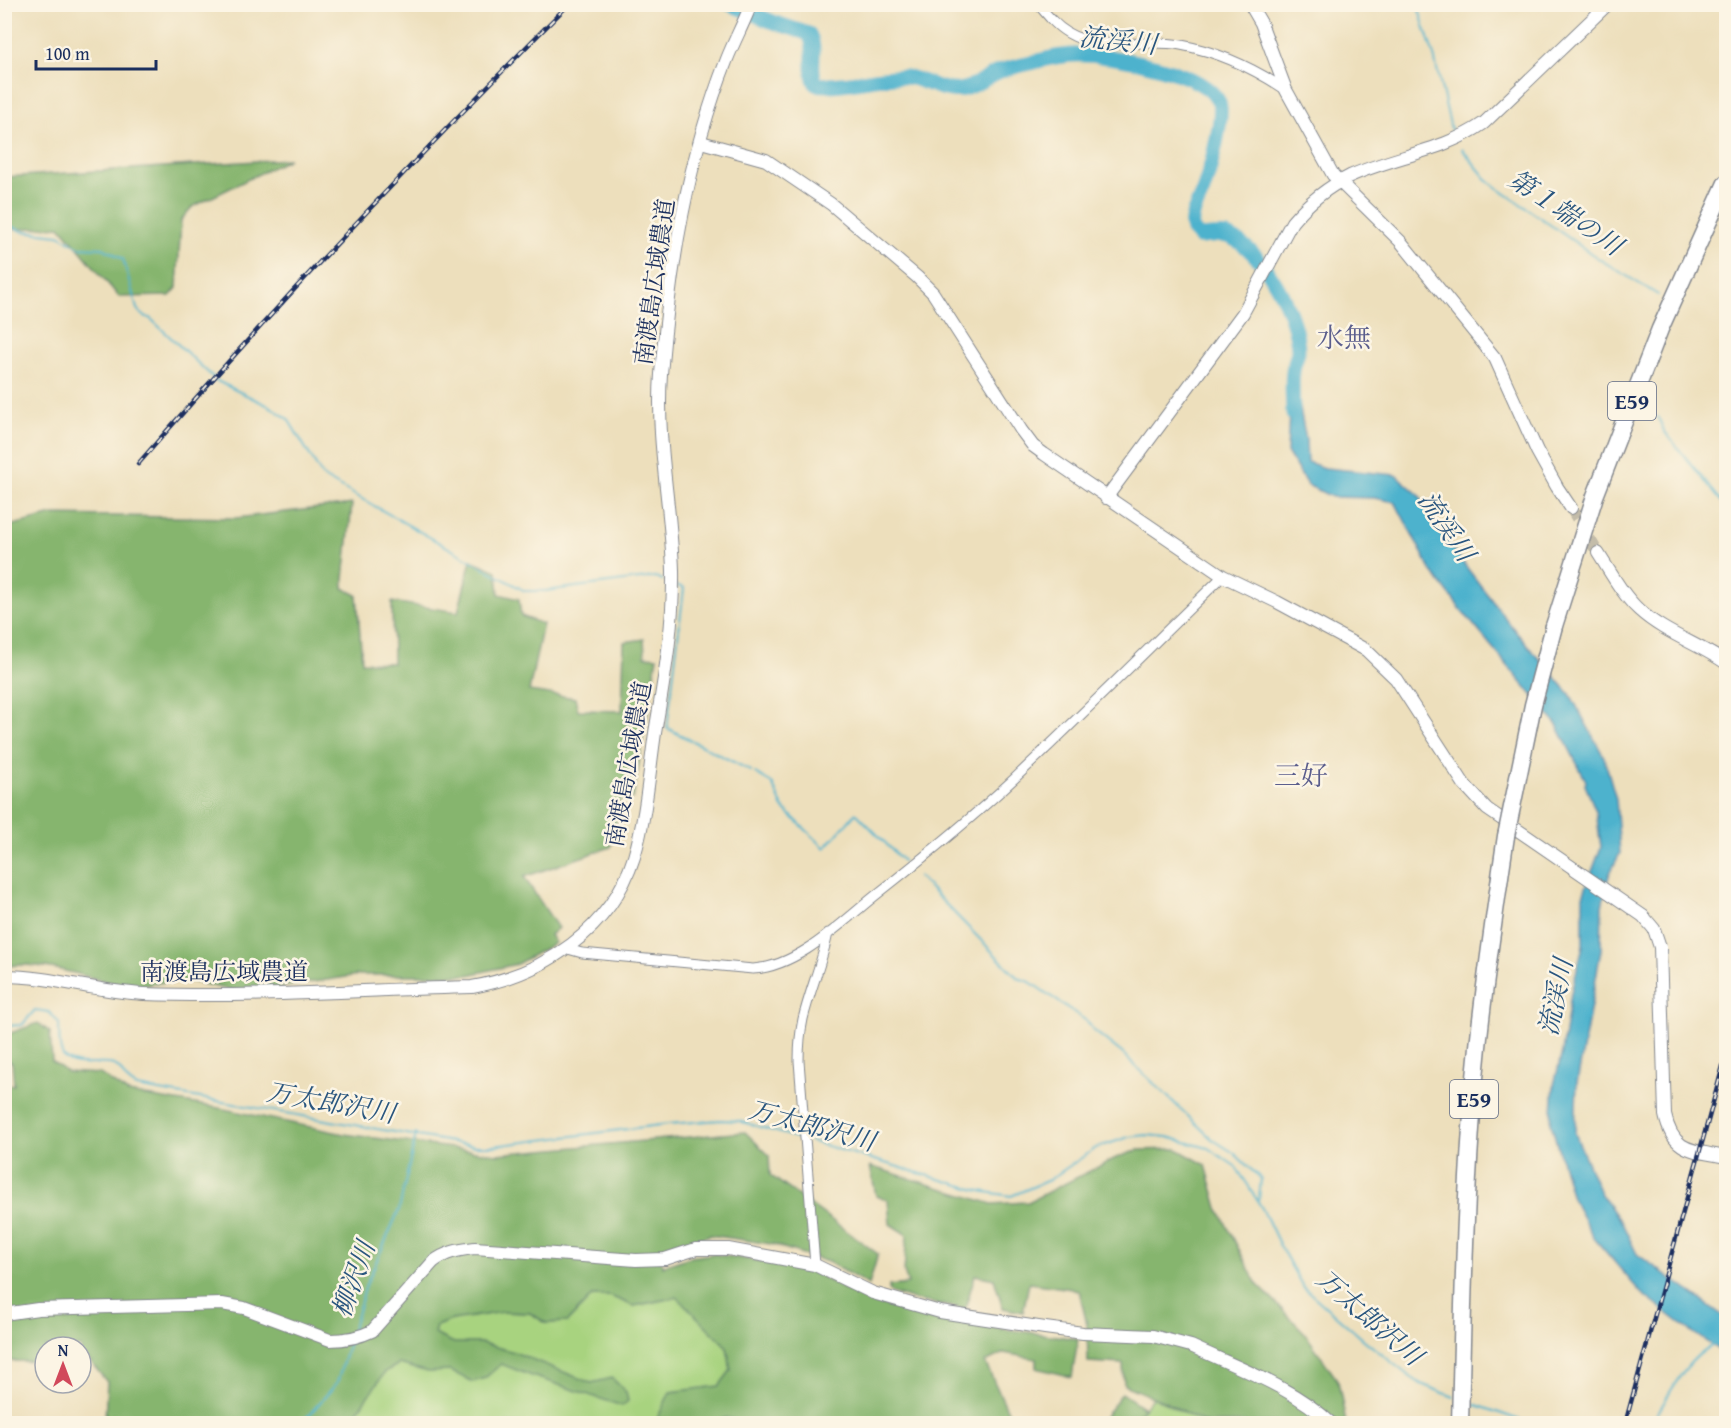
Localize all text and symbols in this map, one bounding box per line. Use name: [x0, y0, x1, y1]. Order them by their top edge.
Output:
water label: 流渓川: [1077, 17, 1162, 64]
scale bar: [36, 33, 156, 71]
text: 100 m: [45, 40, 90, 67]
water label: 第１端の川: [1501, 159, 1633, 266]
street label: 南渡島広域農道: [625, 196, 683, 368]
district label: 水無: [1317, 317, 1371, 357]
road number: E59: [1608, 382, 1656, 420]
water label: 流渓川: [1409, 483, 1487, 572]
street label: 南渡島広域農道: [596, 678, 660, 850]
district label: 三好: [1274, 755, 1328, 795]
water label: 流渓川: [1528, 952, 1583, 1039]
street label: 南渡島広域農道: [140, 954, 308, 989]
water label: 万太郎沢川: [264, 1072, 401, 1133]
road number: E59: [1450, 1080, 1498, 1118]
water label: 万太郎沢川: [744, 1089, 883, 1161]
water label: 柳沢川: [321, 1233, 386, 1322]
water label: 万太郎沢川: [1308, 1260, 1434, 1376]
north arrow: [33, 1335, 93, 1395]
text: N: [58, 1338, 69, 1362]

